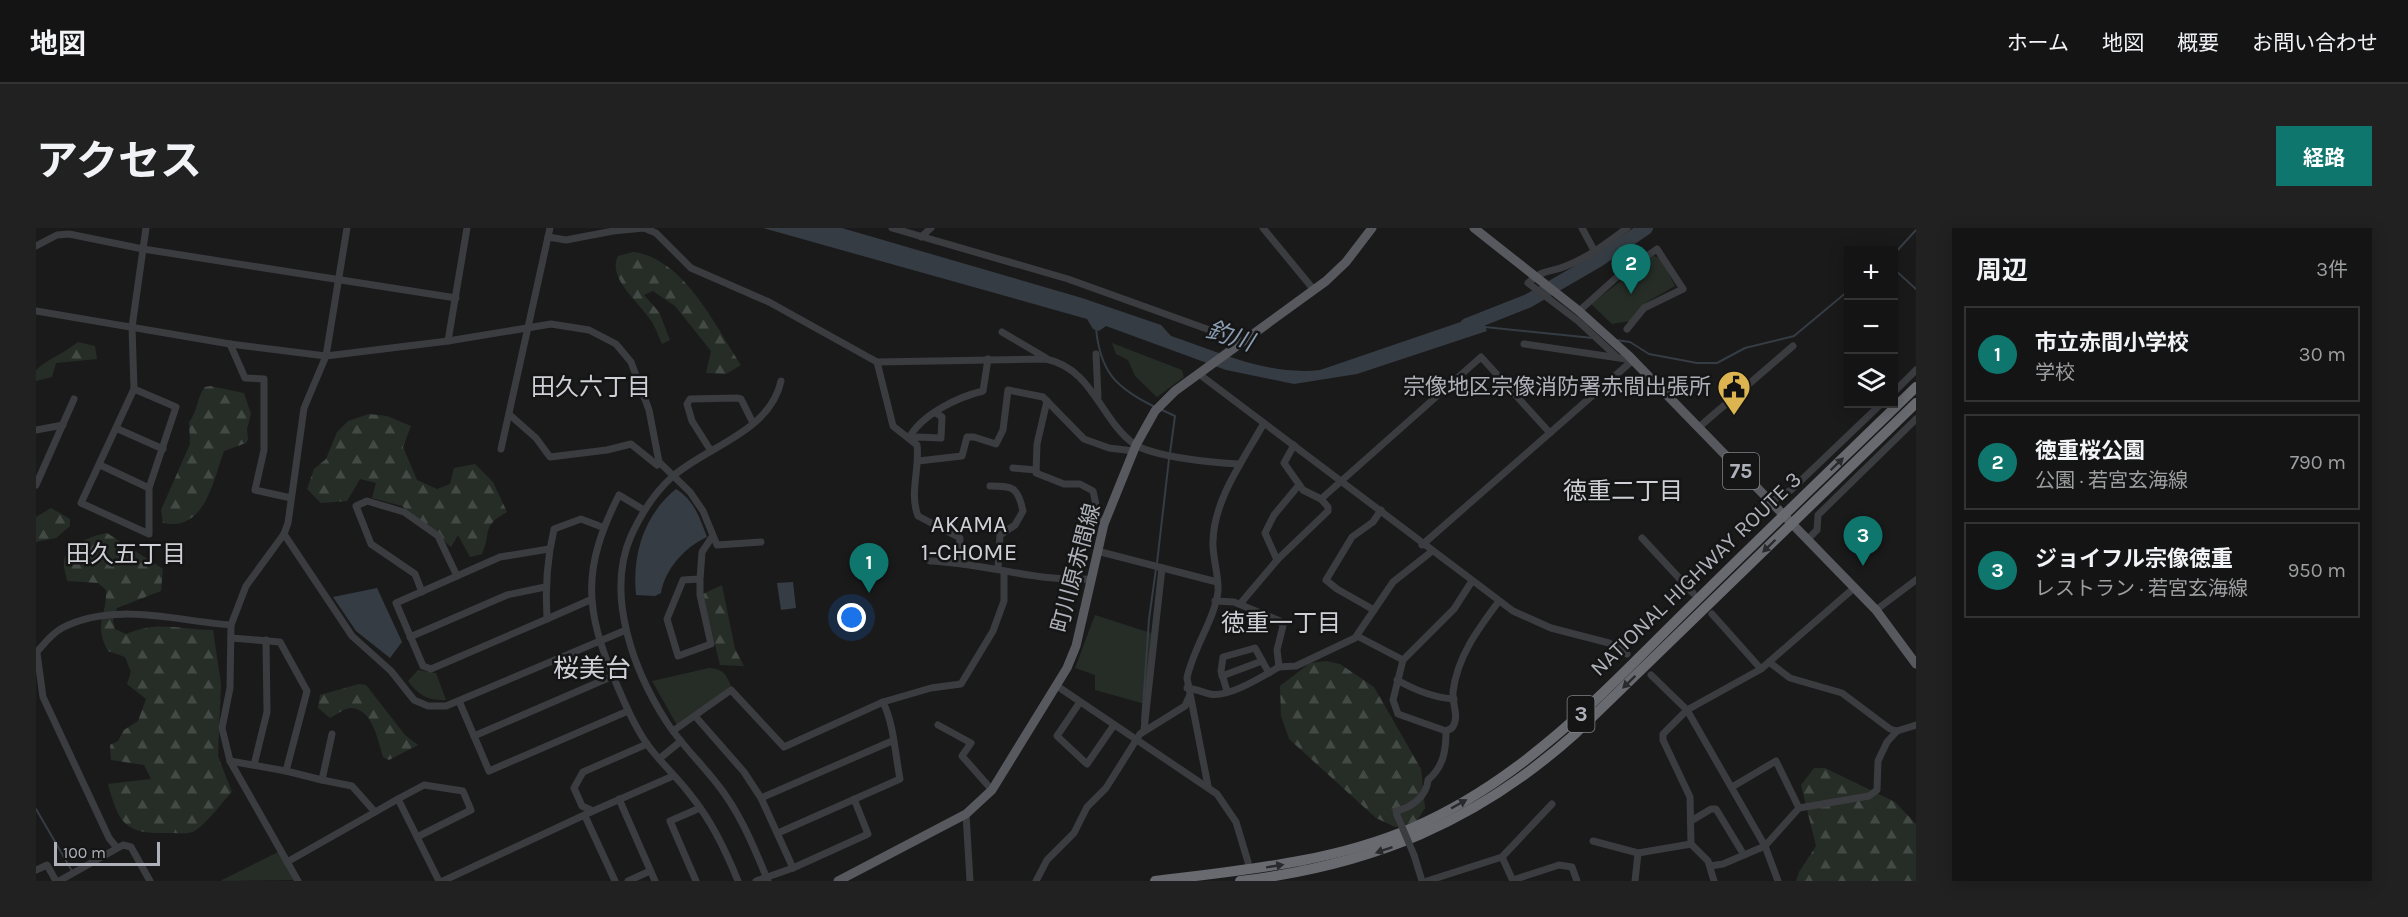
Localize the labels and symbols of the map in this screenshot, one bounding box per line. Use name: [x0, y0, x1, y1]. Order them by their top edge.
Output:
pin: 2: [1612, 244, 1650, 294]
water label: 釣川: [1203, 315, 1260, 358]
public building icon: 宗像地区宗像消防署赤間出張所: [1716, 369, 1752, 416]
district label: 田久六丁目: [531, 373, 651, 401]
place label: 宗像地区宗像消防署赤間出張所: [1403, 374, 1711, 400]
road number: 75: [1723, 453, 1759, 489]
one-way arrow: [1829, 457, 1844, 471]
street label: NATIONAL HIGHWAY ROUTE 3: [1585, 466, 1807, 682]
district label: 徳重二丁目: [1563, 477, 1683, 505]
street label: 町川原赤間線: [1046, 501, 1106, 635]
district label: AKAMA 1-CHOME: [921, 510, 1017, 566]
pin: 3: [1844, 516, 1882, 566]
one-way arrow: [1762, 539, 1776, 553]
district label: 田久五丁目: [66, 540, 186, 568]
pin: 1: [850, 544, 888, 593]
your location: [837, 603, 866, 632]
district label: 徳重一丁目: [1221, 609, 1341, 637]
district label: 桜美台: [553, 653, 631, 684]
one-way arrow: [1622, 675, 1637, 689]
road number: 3: [1568, 696, 1594, 732]
one-way arrow: [1451, 799, 1468, 809]
scale bar: [54, 839, 160, 866]
one-way arrow: [1375, 846, 1393, 856]
one-way arrow: [1266, 861, 1285, 870]

